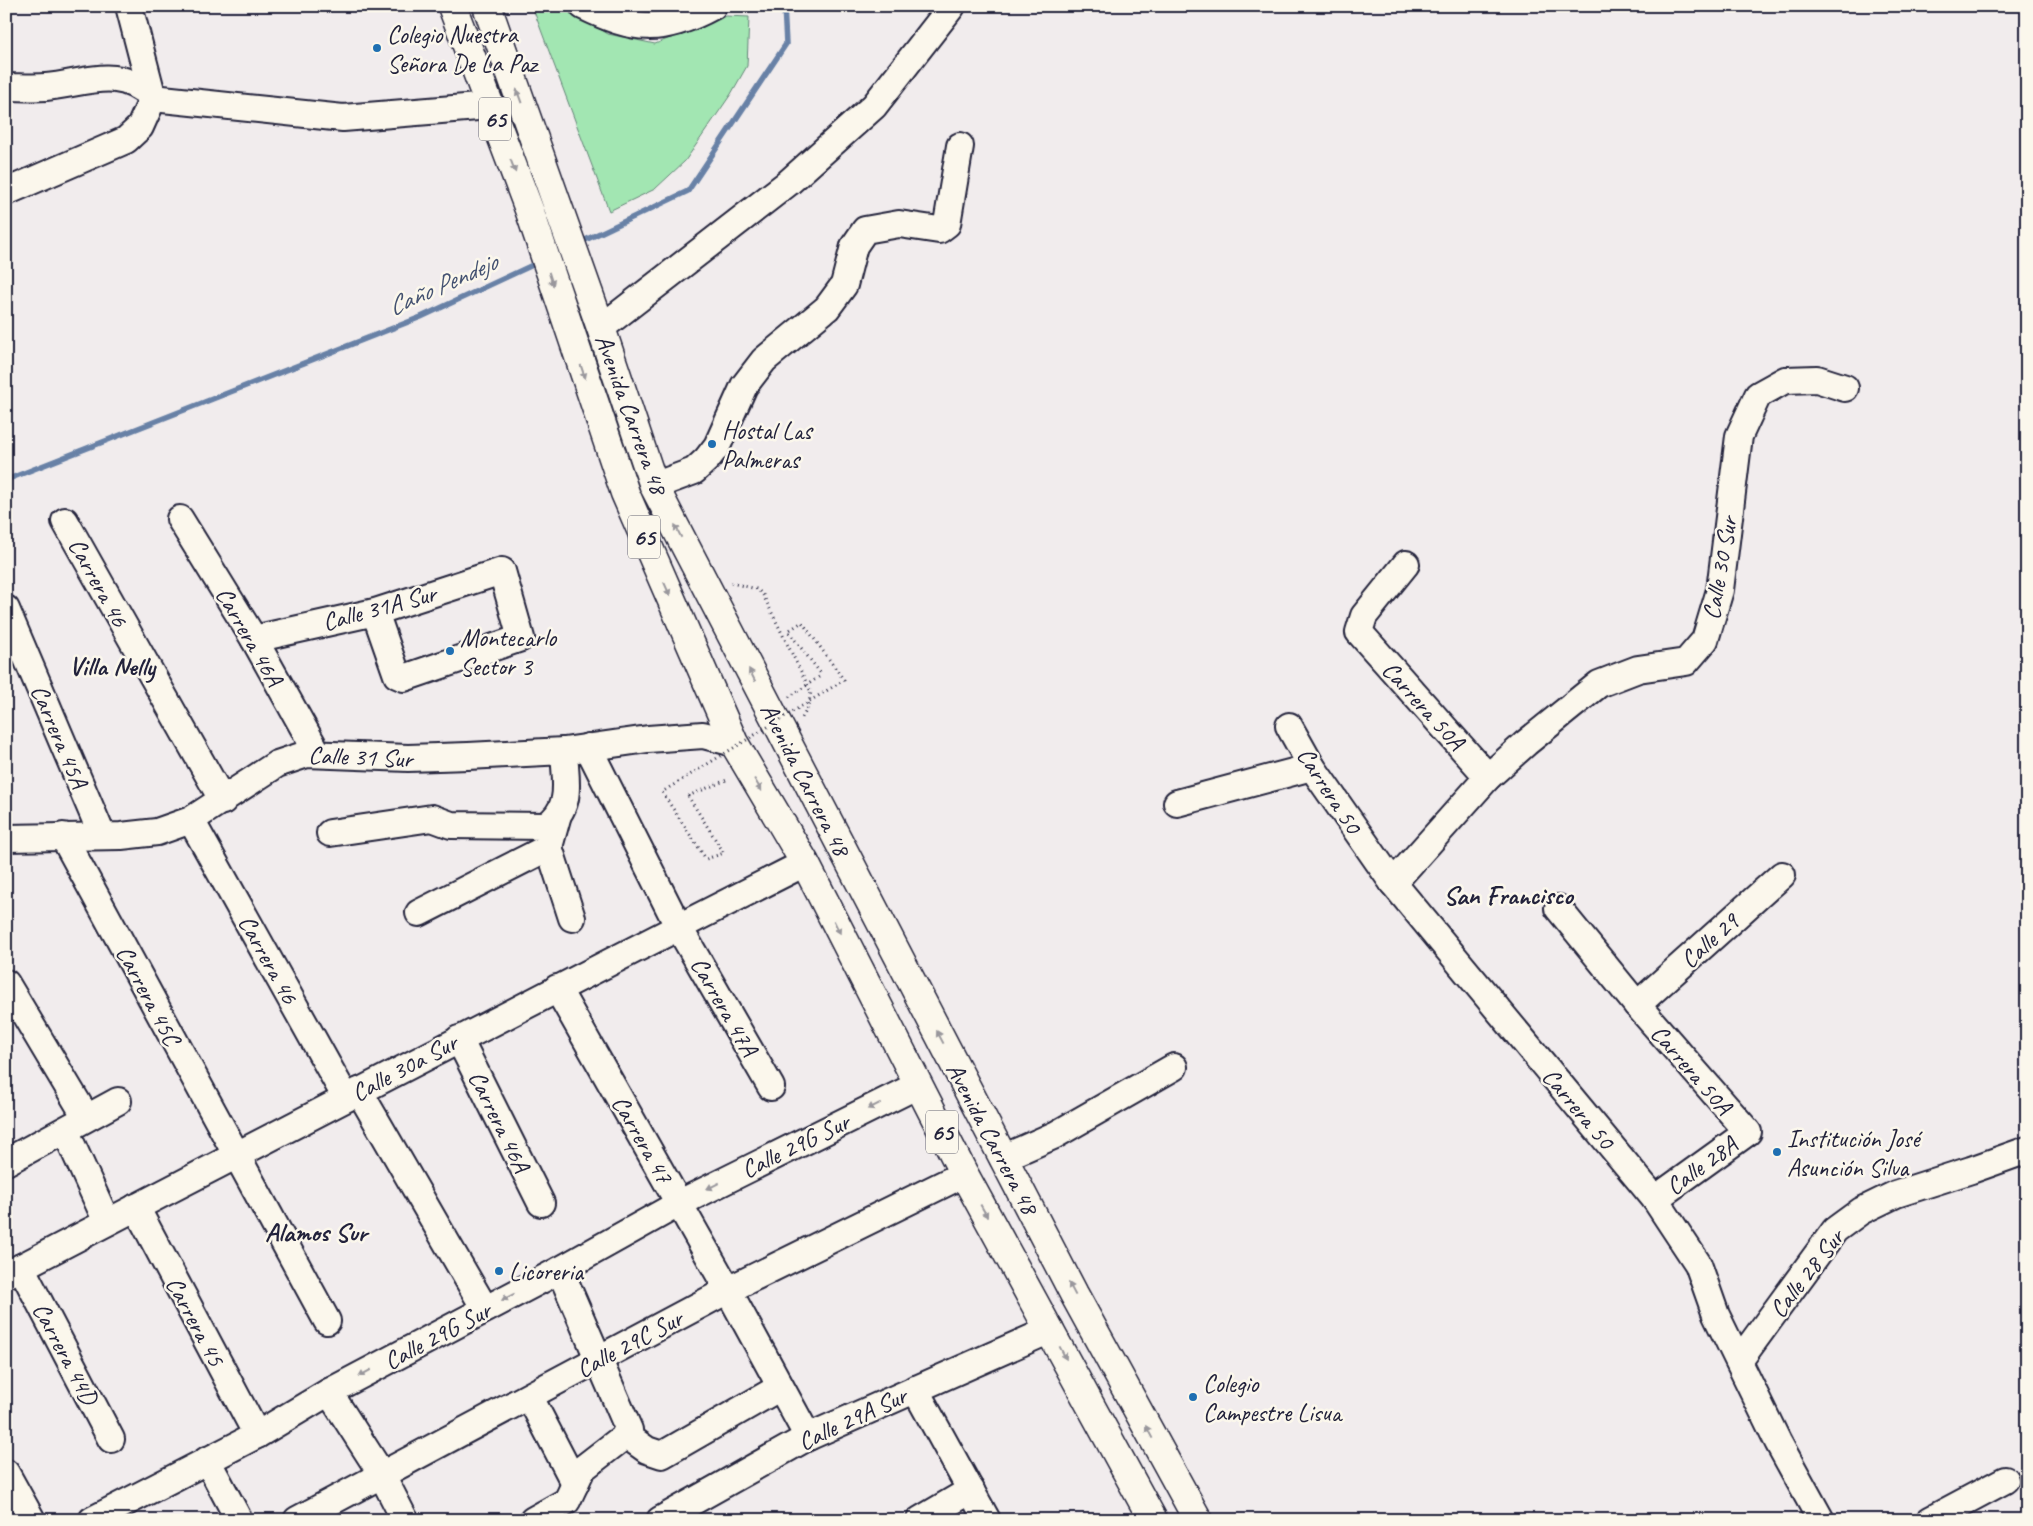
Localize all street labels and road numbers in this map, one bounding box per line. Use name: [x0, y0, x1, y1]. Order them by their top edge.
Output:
road number: 65: [479, 98, 511, 140]
street label: Avenida Carrera 48: [587, 330, 676, 501]
street label: Calle 30 Sur: [1695, 511, 1745, 622]
road number: 65: [628, 516, 660, 558]
street label: Carrera 46: [61, 532, 136, 633]
street label: Calle 31A Sur: [319, 577, 442, 638]
street label: Carrera 46A: [208, 581, 291, 693]
street label: Carrera 50A: [1375, 654, 1473, 758]
street label: Carrera 45A: [23, 680, 96, 794]
street label: Avenida Carrera 48: [753, 698, 859, 864]
street label: Calle 31 Sur: [308, 739, 416, 775]
street label: Carrera 50: [1289, 741, 1370, 841]
street label: Calle 29: [1674, 905, 1747, 975]
street label: Carrera 46: [231, 909, 306, 1010]
street label: Carrera 45C: [109, 940, 189, 1053]
street label: Carrera 47A: [683, 951, 766, 1063]
street label: Carrera 50A: [1643, 1018, 1740, 1122]
street label: Calle 30a Sur: [346, 1025, 465, 1109]
street label: Avenida Carrera 48: [939, 1057, 1047, 1222]
street label: Carrera 50: [1535, 1061, 1623, 1157]
street label: Carrera 46A: [461, 1065, 538, 1179]
street label: Carrera 47: [604, 1090, 681, 1191]
street label: Calle 29G Sur: [736, 1105, 857, 1186]
road number: 65: [926, 1110, 958, 1154]
street label: Calle 28A: [1660, 1128, 1745, 1202]
street label: Calle 28 Sur: [1762, 1221, 1853, 1324]
street label: Carrera 45: [158, 1271, 233, 1373]
street label: Calle 29G Sur: [379, 1293, 499, 1377]
street label: Carrera 44D: [25, 1297, 107, 1412]
street label: Calle 29C Sur: [571, 1301, 691, 1385]
street label: Calle 29A Sur: [793, 1379, 915, 1458]

